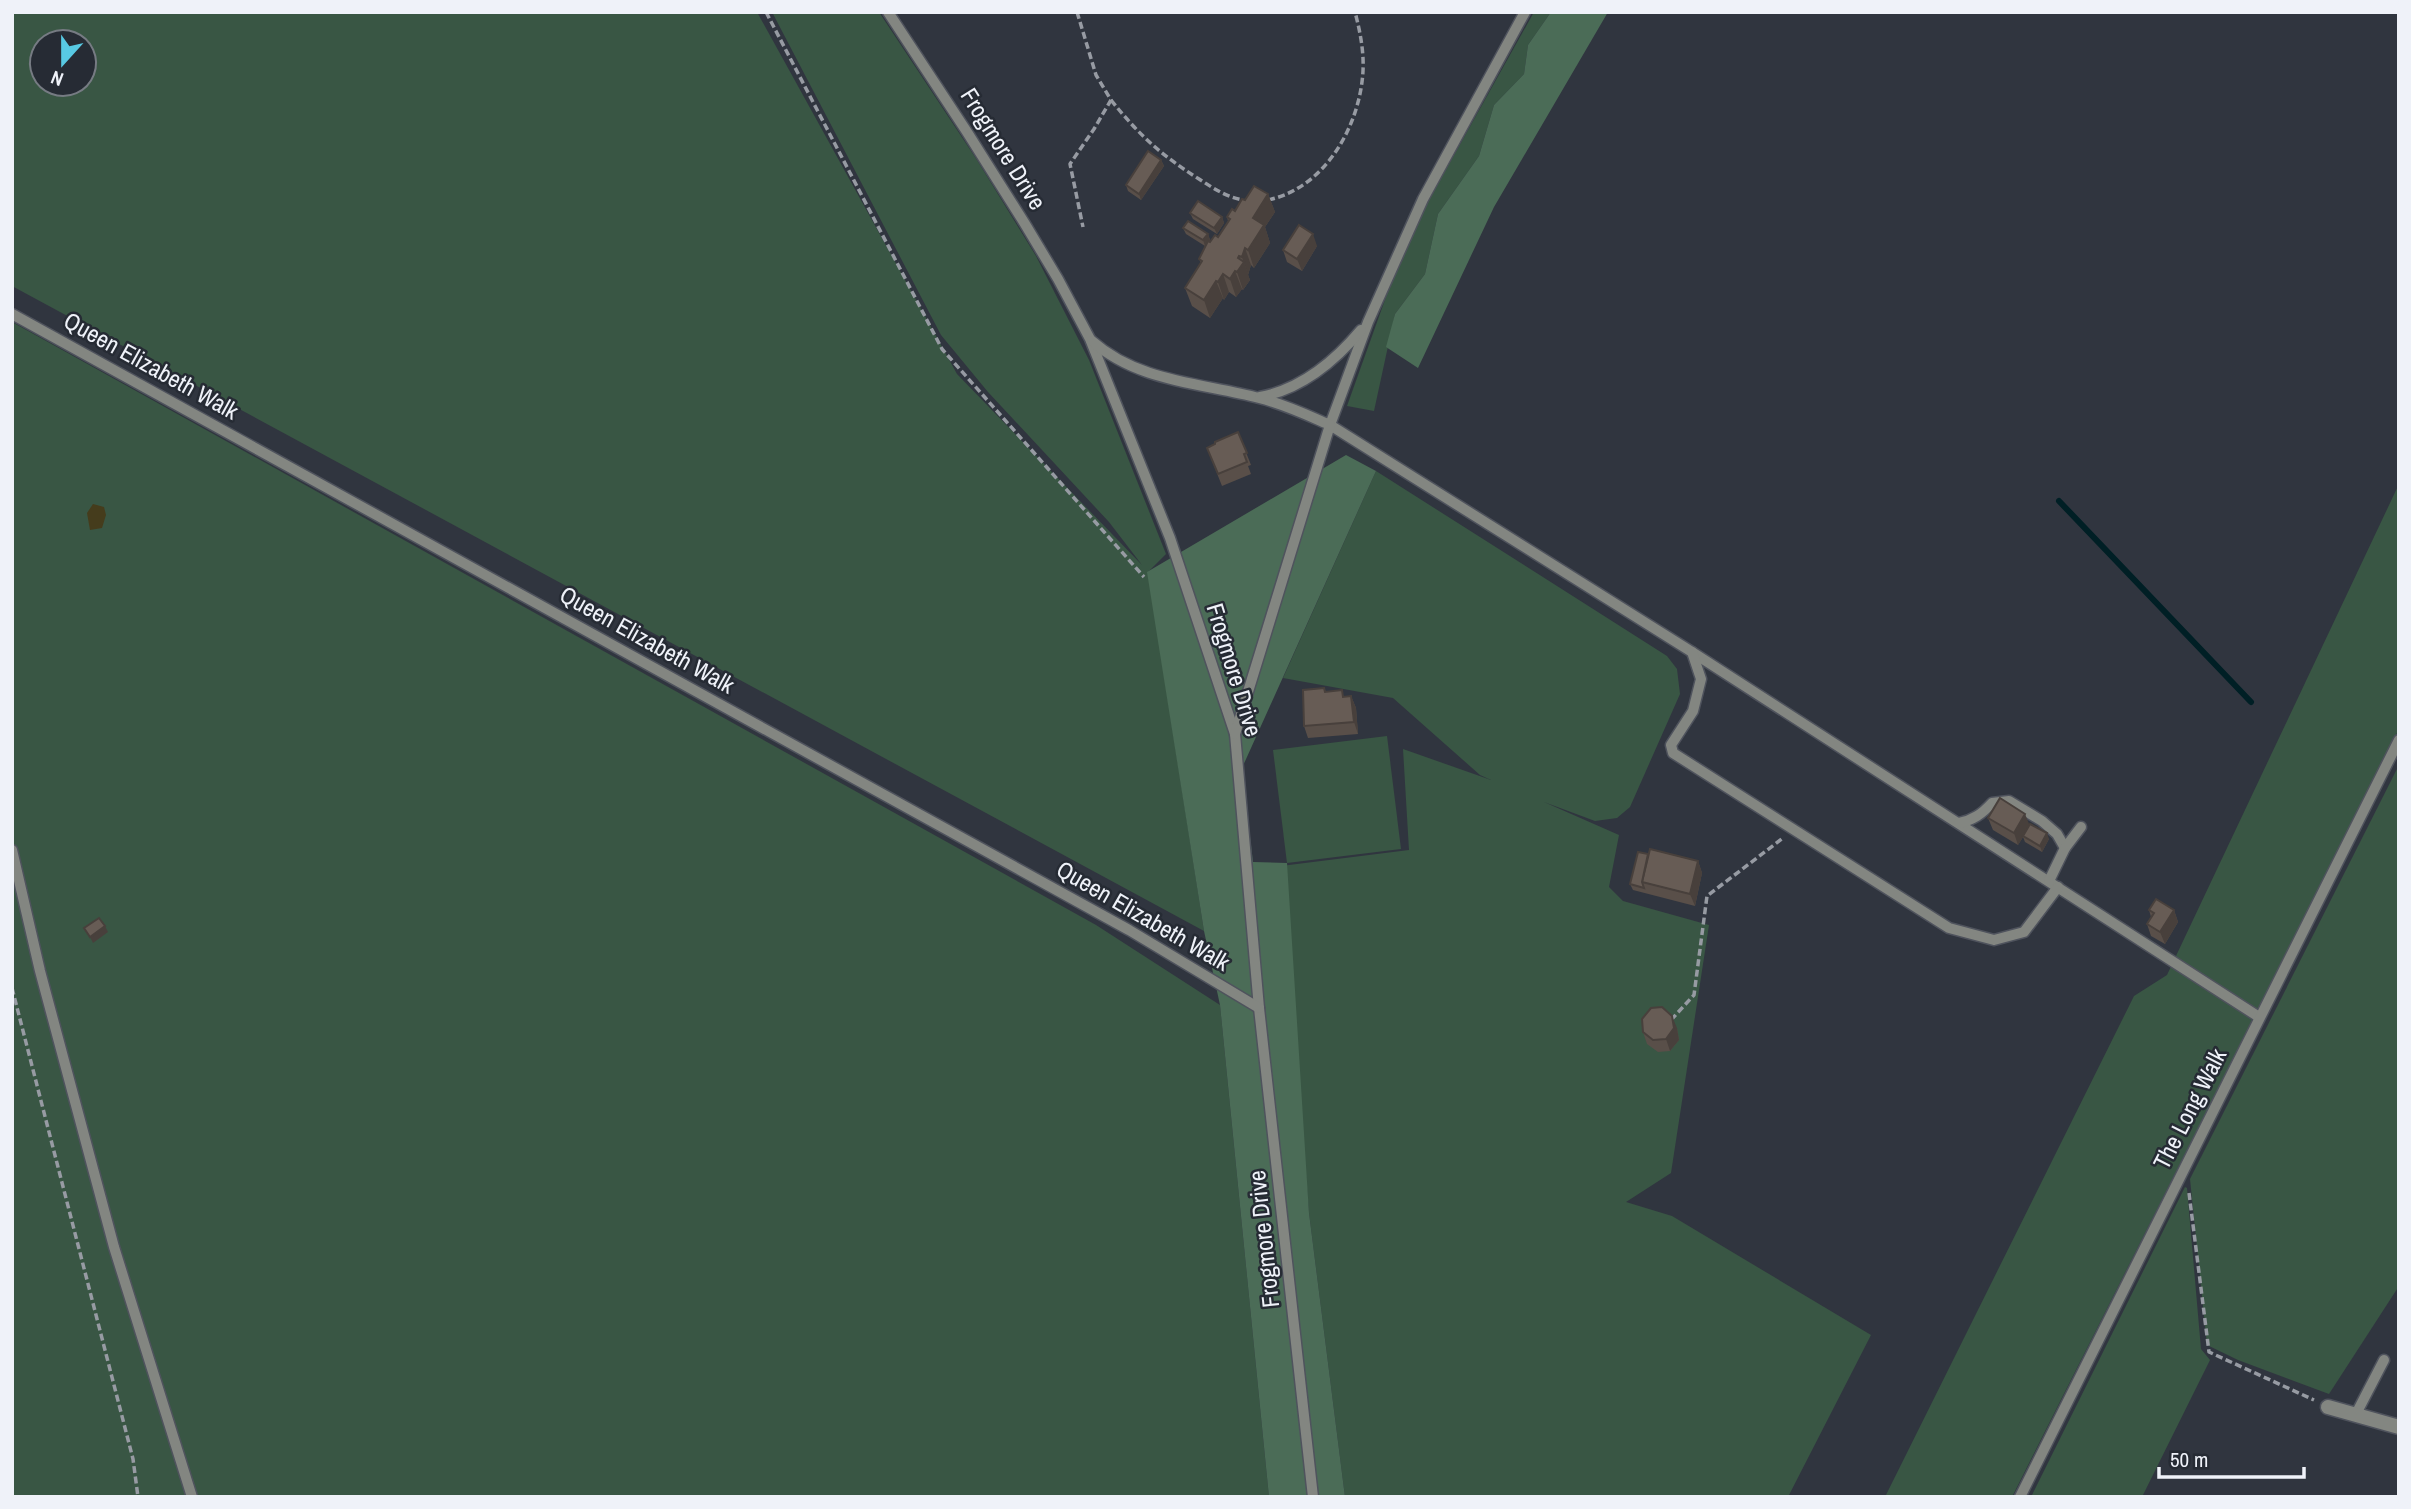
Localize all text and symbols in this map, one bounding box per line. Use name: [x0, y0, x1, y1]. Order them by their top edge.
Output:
north arrow: [28, 28, 98, 98]
text: N: [47, 65, 67, 93]
street label: Frogmore Drive: [954, 82, 1054, 215]
street label: Queen Elizabeth Walk: [58, 304, 245, 426]
street label: Queen Elizabeth Walk: [554, 578, 741, 700]
street label: Frogmore Drive: [1200, 599, 1270, 740]
street label: Queen Elizabeth Walk: [1051, 853, 1236, 978]
street label: The Long Walk: [2145, 1042, 2233, 1174]
street label: Frogmore Drive: [1240, 1169, 1286, 1309]
scale bar: [2159, 1436, 2304, 1480]
text: 50 m: [2170, 1445, 2208, 1474]

